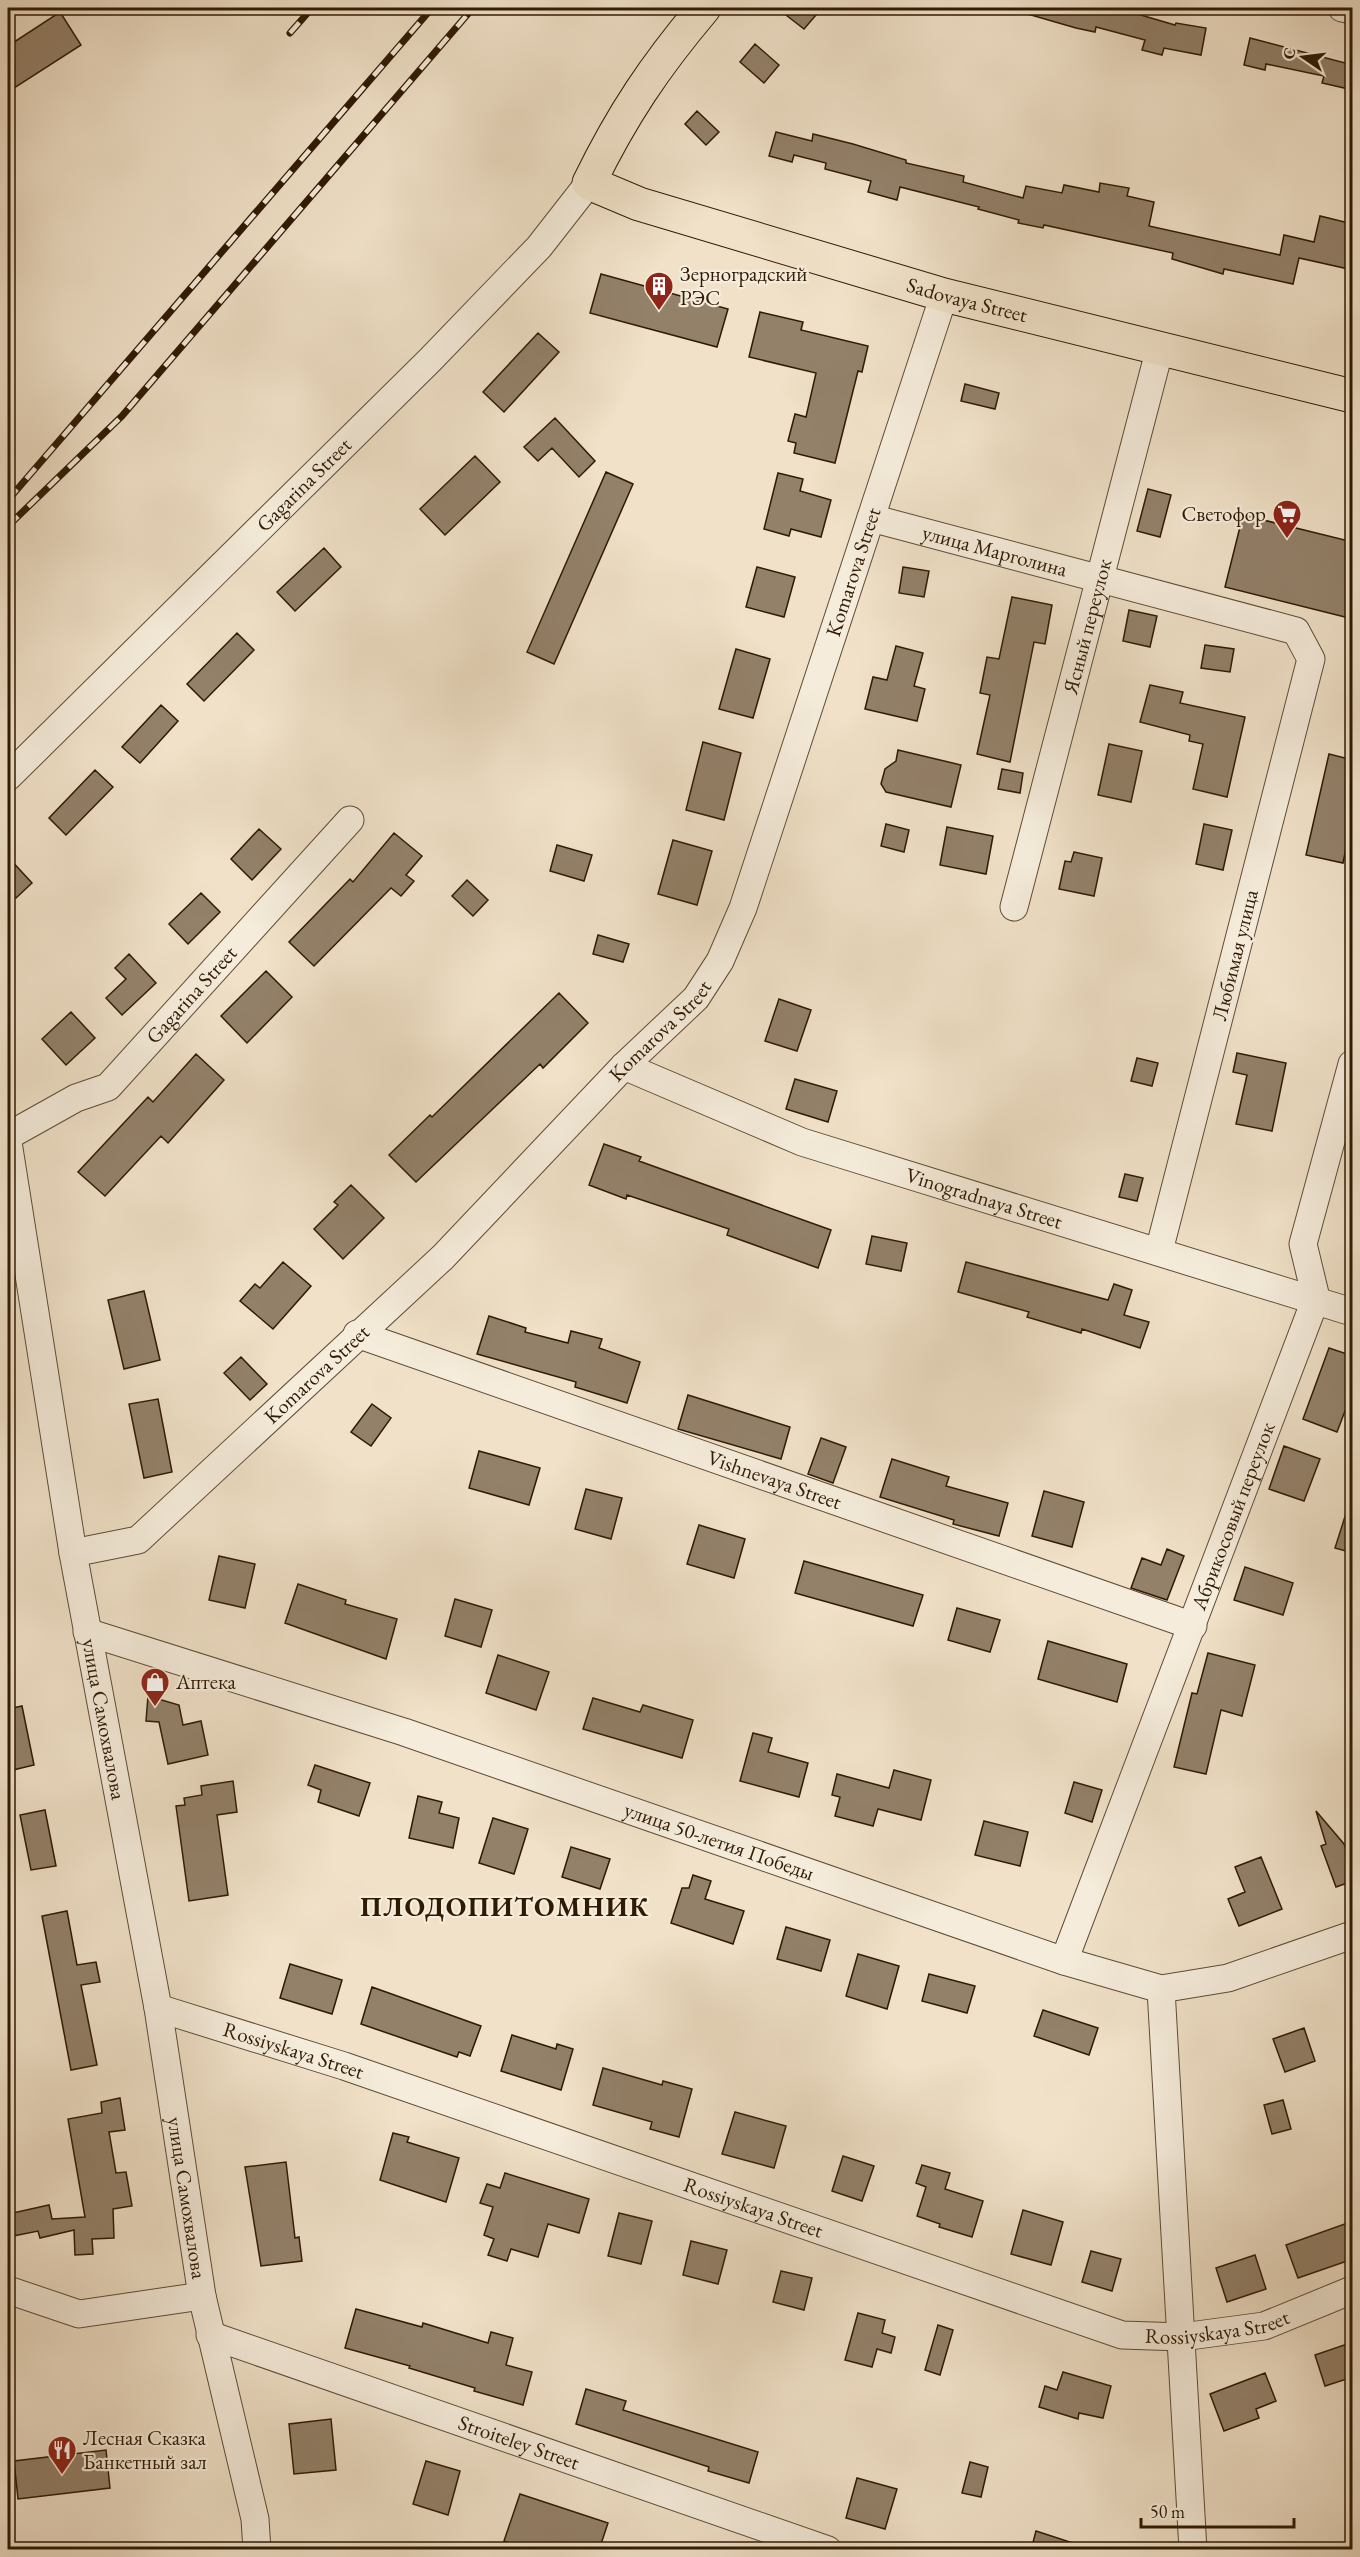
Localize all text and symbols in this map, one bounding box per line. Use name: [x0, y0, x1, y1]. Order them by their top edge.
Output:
north arrow: [1273, 27, 1333, 87]
text: С: [1277, 45, 1300, 62]
place label: Зерноградский РЭС: [680, 260, 807, 311]
building icon: Зерноградский РЭС: [643, 270, 675, 312]
street label: Sadovaya Street: [904, 271, 1031, 328]
street label: Gagarina Street: [250, 431, 357, 537]
supermarket icon: Светофор: [1271, 498, 1303, 540]
place label: Светофор: [1181, 500, 1266, 527]
street label: Komarova Street: [819, 504, 887, 640]
street label: улица Марголина: [919, 518, 1071, 583]
street label: Ясный переулок: [1056, 556, 1117, 698]
street label: Любимая улица: [1205, 886, 1264, 1023]
street label: Gagarina Street: [140, 940, 243, 1049]
street label: Komarova Street: [602, 974, 717, 1087]
street label: Vinogradnaya Street: [903, 1161, 1066, 1235]
street label: Komarova Street: [258, 1318, 375, 1429]
street label: Абрикосовый переулок: [1184, 1418, 1281, 1614]
street label: Vishnevaya Street: [704, 1443, 846, 1515]
street label: улица Самохвалова: [76, 1636, 133, 1802]
shop icon: Аптека: [139, 1666, 171, 1708]
place label: Аптека: [175, 1668, 237, 1695]
street label: улица 50-летия Победы: [621, 1795, 818, 1886]
district label: ПЛОДОПИТОМНИК: [360, 1889, 650, 1924]
street label: Rossiyskaya Street: [220, 2015, 368, 2085]
street label: улица Самохвалова: [162, 2115, 213, 2281]
street label: Rossiyskaya Street: [680, 2170, 827, 2244]
street label: Rossiyskaya Street: [1145, 2303, 1293, 2350]
street label: Stroiteley Street: [455, 2408, 584, 2476]
place label: Лесная Сказка Банкетный зал: [83, 2424, 207, 2475]
restaurant icon: Лесная Сказка Банкетный зал: [46, 2434, 78, 2476]
scale bar: [1141, 2491, 1294, 2529]
text: 50 m: [1150, 2500, 1185, 2523]

